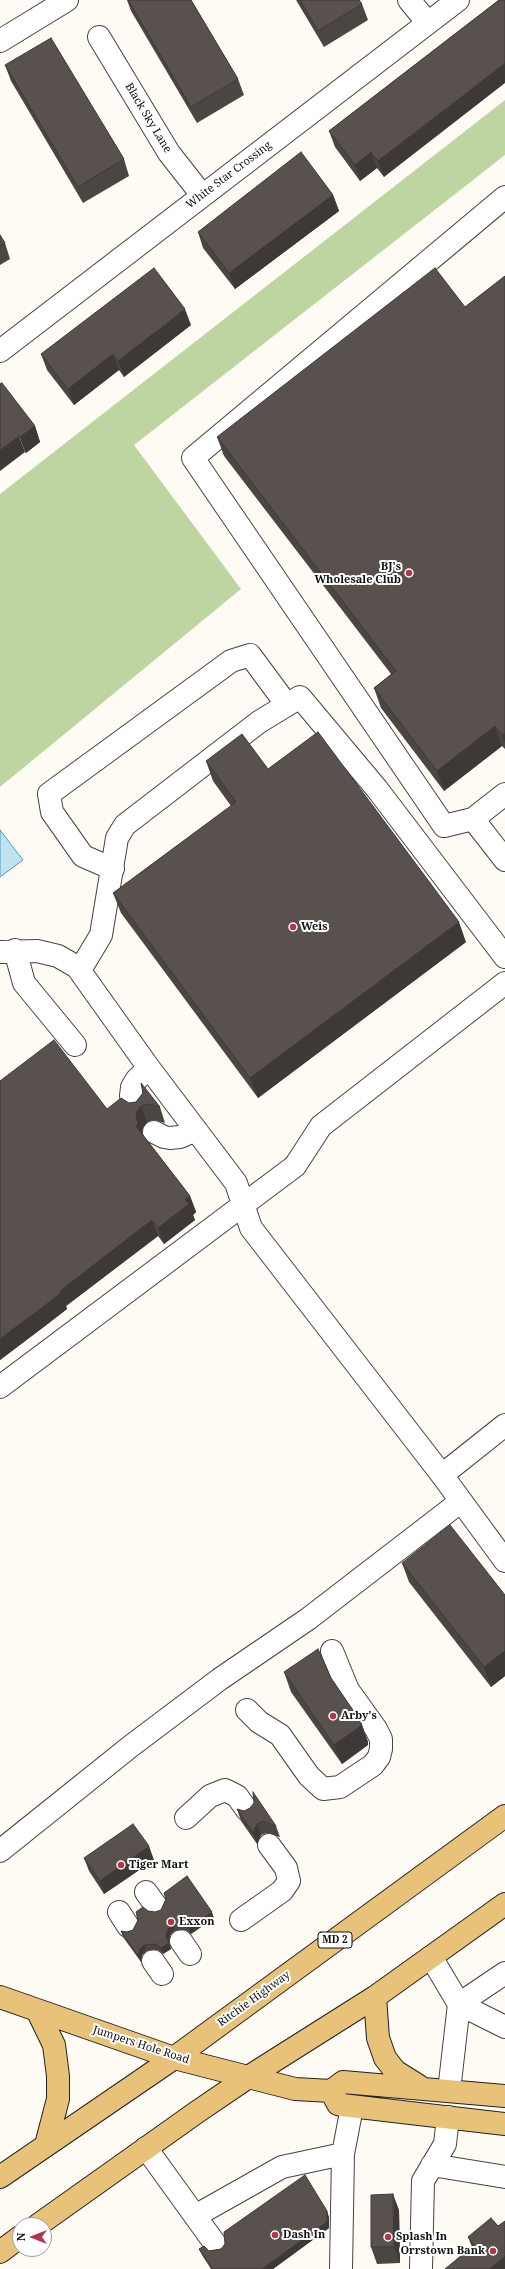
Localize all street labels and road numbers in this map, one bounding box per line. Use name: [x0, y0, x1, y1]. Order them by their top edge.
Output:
street label: Black Sky Lane: [122, 81, 174, 155]
street label: White Star Crossing: [184, 139, 274, 211]
road number: MD 2: [318, 1932, 352, 1948]
street label: Ritchie Highway: [215, 1968, 293, 2030]
street label: Jumpers Hole Road: [91, 2023, 191, 2067]

